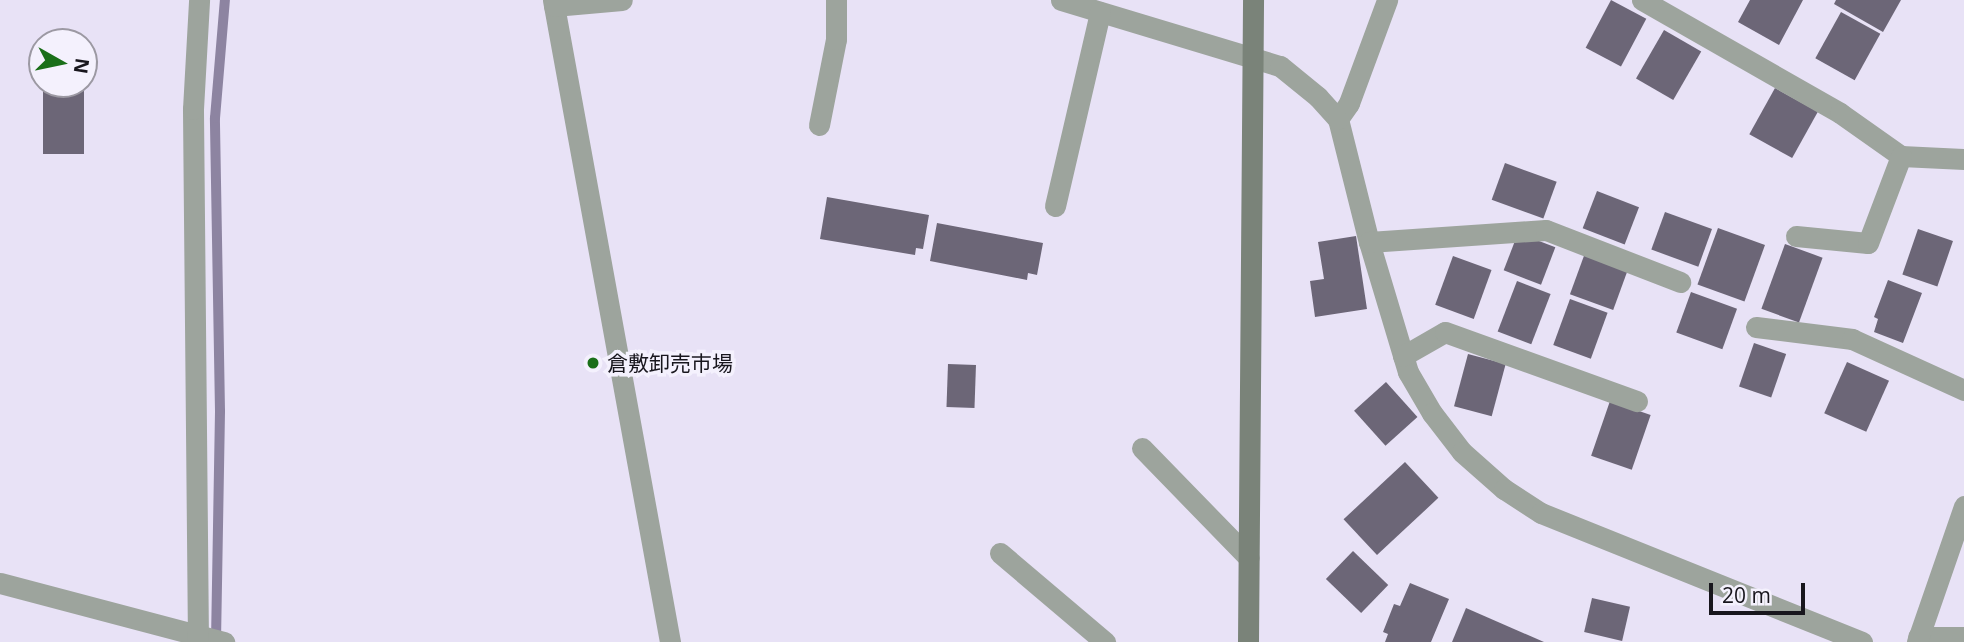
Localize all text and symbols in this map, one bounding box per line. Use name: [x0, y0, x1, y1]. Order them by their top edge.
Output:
north arrow: [28, 28, 98, 98]
text: N: [68, 56, 96, 76]
place label: 倉敷卸売市場: [607, 350, 733, 376]
marker: 倉敷卸売市場: [585, 355, 601, 371]
scale bar: [1712, 568, 1808, 612]
text: 20 m: [1722, 581, 1771, 609]

